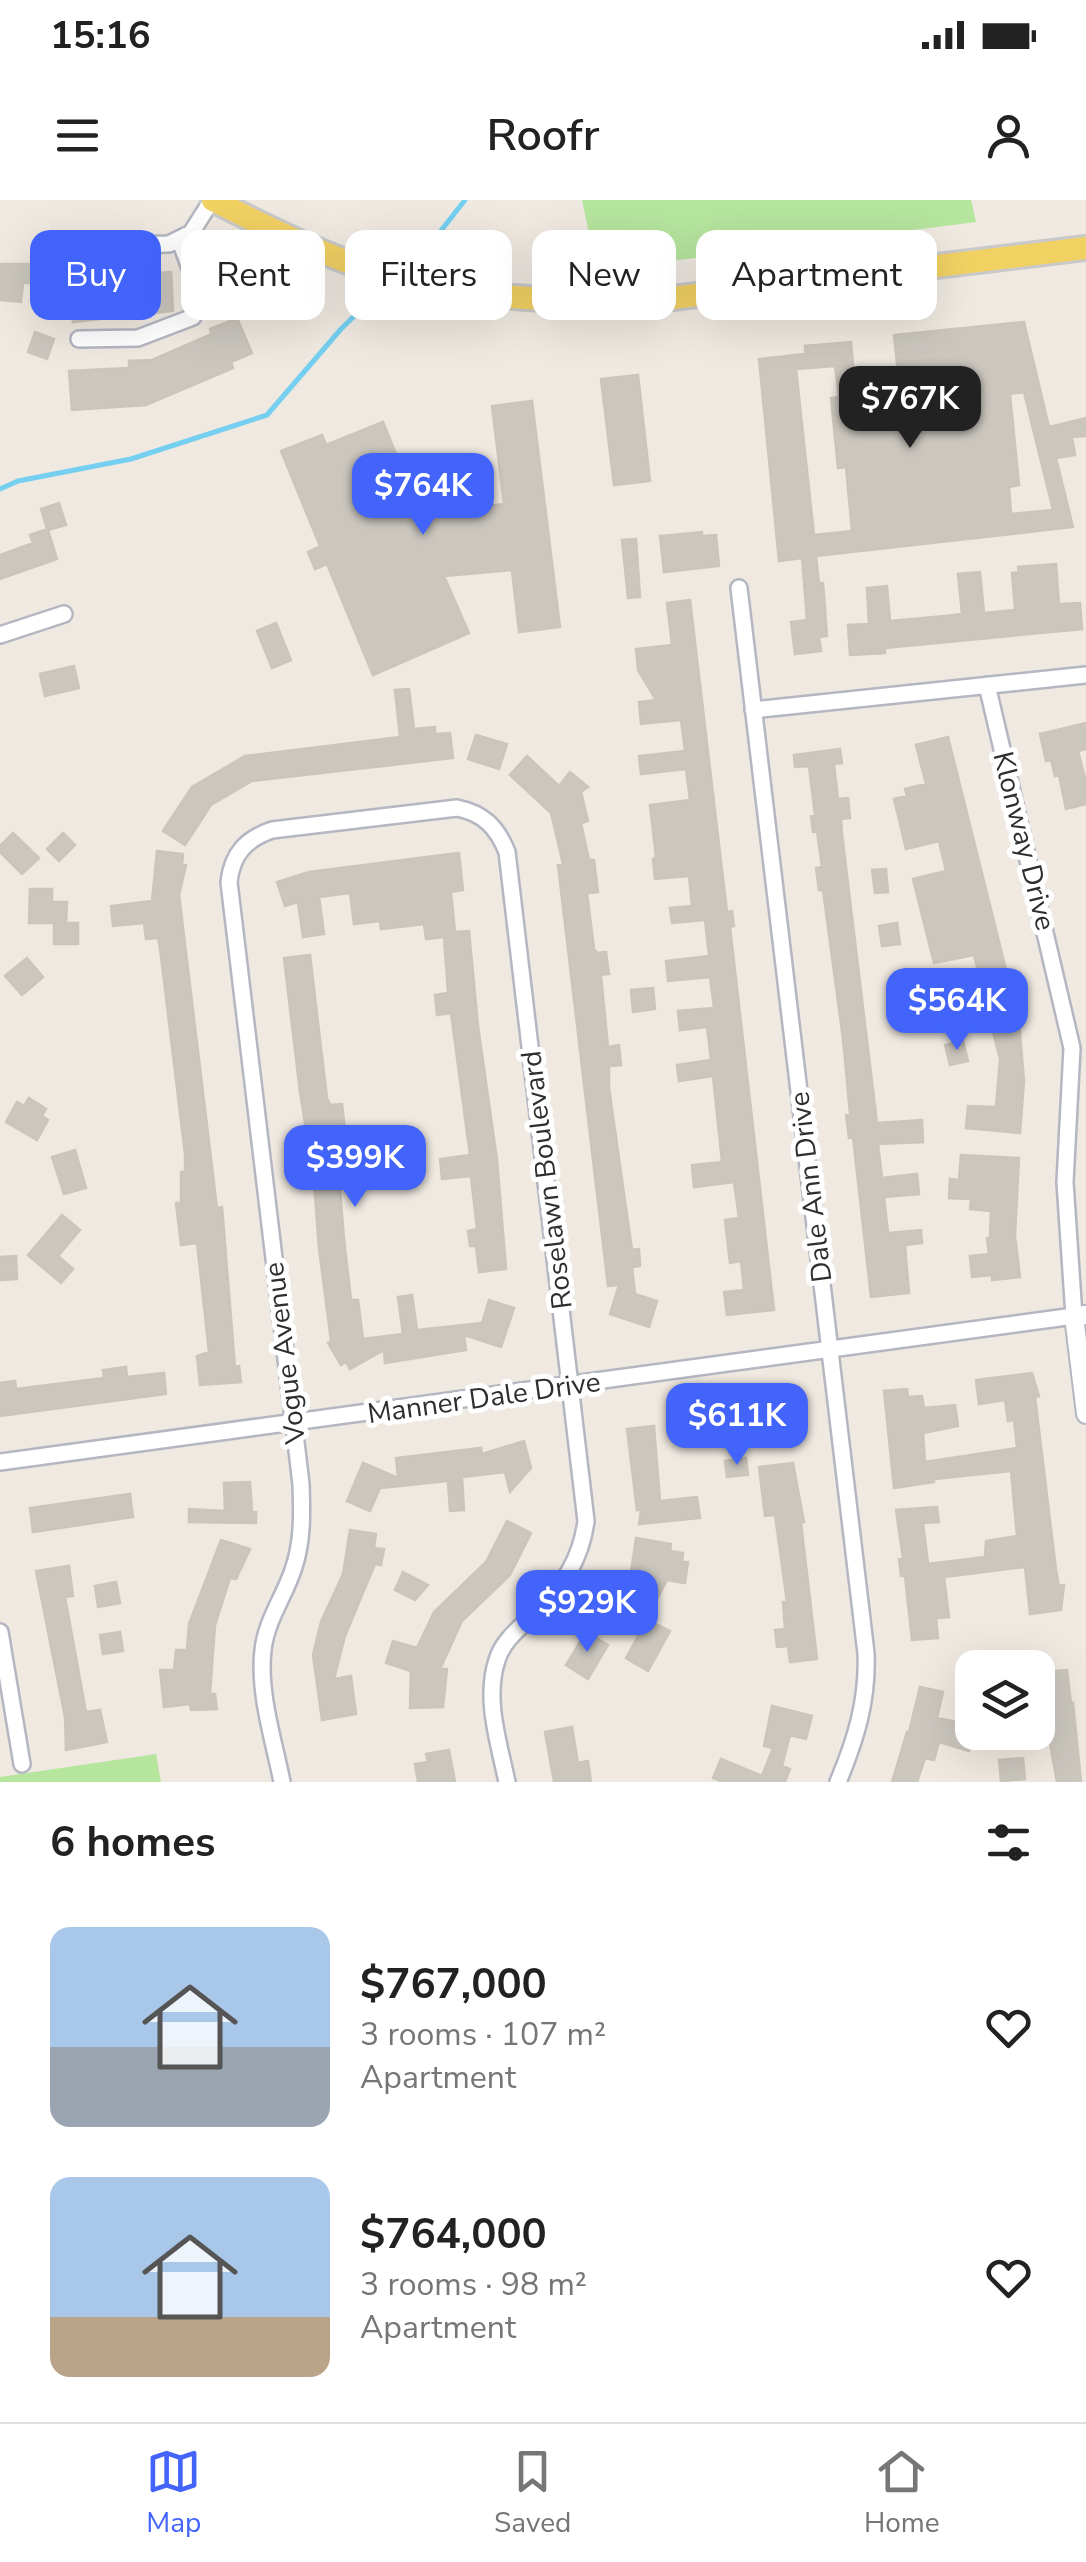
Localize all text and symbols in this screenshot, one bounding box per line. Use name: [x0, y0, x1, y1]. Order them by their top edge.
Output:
text: 15:16: [50, 10, 151, 61]
text: Roofr: [487, 105, 599, 166]
icon: menu: [50, 108, 105, 163]
icon: person: [981, 108, 1036, 163]
chip: Buy: [30, 230, 161, 320]
chip: Rent: [181, 230, 325, 320]
chip: Filters: [345, 230, 512, 320]
chip: New: [532, 230, 676, 320]
chip: Apartment: [696, 230, 937, 320]
pin: $767K: [840, 366, 980, 451]
text: $767K: [861, 377, 959, 420]
pin: $764K: [353, 453, 493, 538]
text: $764K: [374, 464, 472, 507]
street label: Klonway Drive: [983, 748, 1065, 934]
pin: $564K: [887, 968, 1027, 1053]
text: $564K: [908, 979, 1006, 1022]
street label: Roselawn Boulevard: [512, 1049, 582, 1311]
street label: Dale Ann Drive: [780, 1090, 842, 1284]
pin: $399K: [285, 1125, 425, 1210]
text: $399K: [306, 1136, 404, 1179]
street label: Vogue Avenue: [255, 1260, 315, 1447]
street label: Manner Dale Drive: [365, 1363, 603, 1433]
pin: $611K: [667, 1383, 807, 1468]
text: $611K: [688, 1394, 786, 1437]
pin: $929K: [517, 1570, 657, 1655]
text: $929K: [538, 1581, 636, 1624]
map controls: [955, 1650, 1055, 1750]
button: layers: [955, 1650, 1055, 1750]
text: 6 homes: [50, 1814, 215, 1871]
icon: filters: [981, 1815, 1036, 1870]
text: $767,000: [360, 1956, 547, 2013]
icon: home: [130, 1967, 250, 2087]
icon: heart: [981, 2000, 1036, 2055]
text: 3 rooms · 107 m²: [360, 2013, 606, 2056]
text: Apartment: [360, 2056, 516, 2099]
text: $764,000: [360, 2206, 547, 2263]
icon: home: [130, 2217, 250, 2337]
icon: heart: [981, 2250, 1036, 2305]
text: 3 rooms · 98 m²: [360, 2263, 587, 2306]
text: Apartment: [360, 2306, 516, 2349]
tab: Map: [146, 2444, 201, 2542]
tab: Saved: [494, 2444, 571, 2542]
tab: Home: [864, 2444, 940, 2542]

